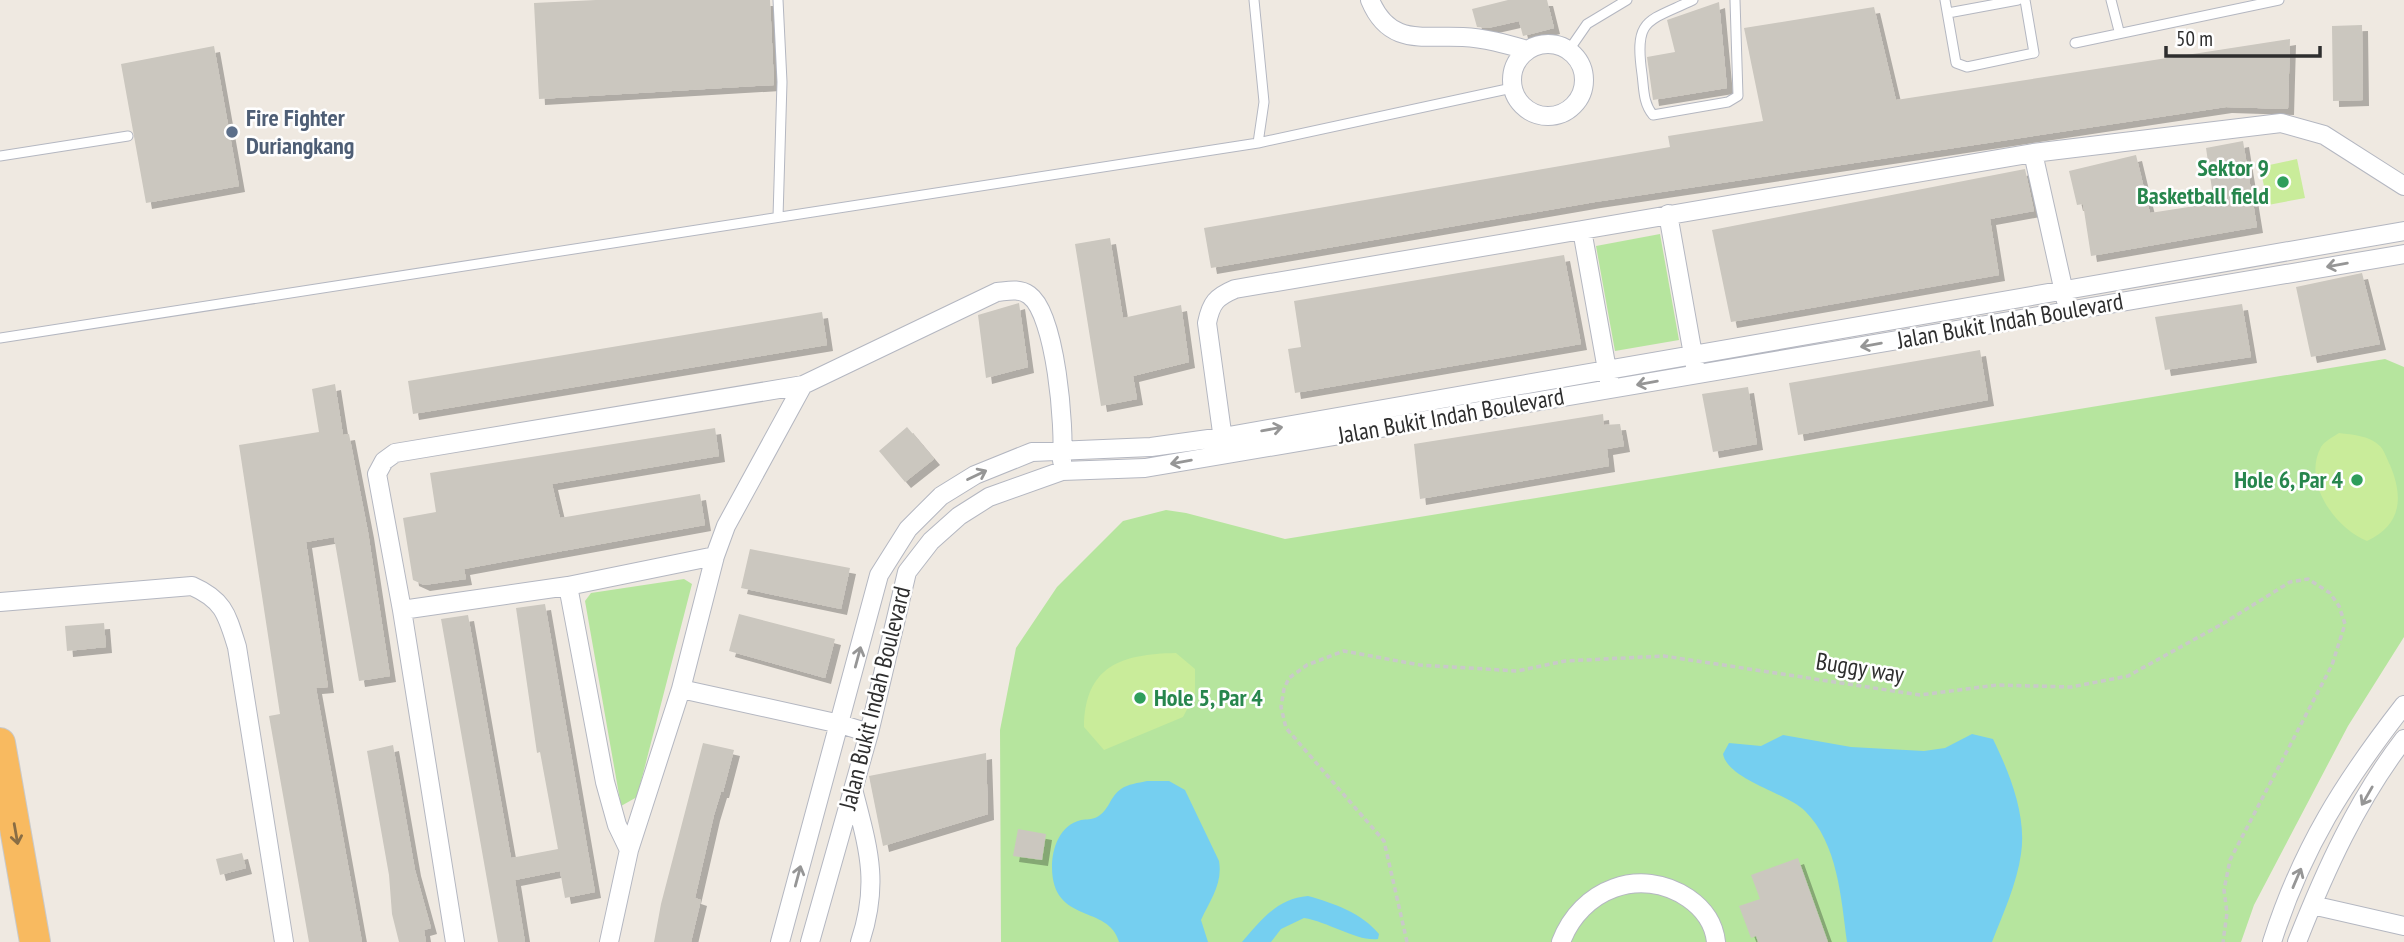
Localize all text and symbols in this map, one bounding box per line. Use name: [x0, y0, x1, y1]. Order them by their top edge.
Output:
scale bar: [2166, 14, 2320, 58]
text: 50 m: [2176, 25, 2213, 52]
place label: Fire Fighter Duriangkang: [246, 102, 355, 161]
marker: Fire Fighter Duriangkang: [224, 124, 240, 140]
place label: Sektor 9 Basketball field: [2137, 152, 2269, 211]
marker: Sektor 9 Basketball field: [2275, 174, 2291, 190]
one-way arrow: [2326, 259, 2349, 272]
street label: Jalan Bukit Indah Boulevard: [1893, 285, 2125, 356]
one-way arrow: [1860, 339, 1883, 352]
one-way arrow: [1636, 377, 1659, 390]
street label: Jalan Bukit Indah Boulevard: [1334, 380, 1566, 451]
one-way arrow: [1260, 422, 1283, 435]
one-way arrow: [1170, 456, 1193, 469]
place label: Hole 6, Par 4: [2234, 464, 2344, 495]
one-way arrow: [966, 467, 987, 481]
marker: Hole 6, Par 4: [2349, 472, 2365, 488]
street label: Jalan Bukit Indah Boulevard: [832, 583, 917, 814]
street label: Buggy way: [1814, 645, 1906, 690]
one-way arrow: [852, 646, 865, 669]
place label: Hole 5, Par 4: [1154, 682, 1263, 713]
marker: Hole 5, Par 4: [1132, 690, 1148, 706]
one-way arrow: [2359, 786, 2373, 806]
one-way arrow: [10, 822, 23, 845]
one-way arrow: [792, 865, 805, 888]
one-way arrow: [2291, 868, 2304, 890]

